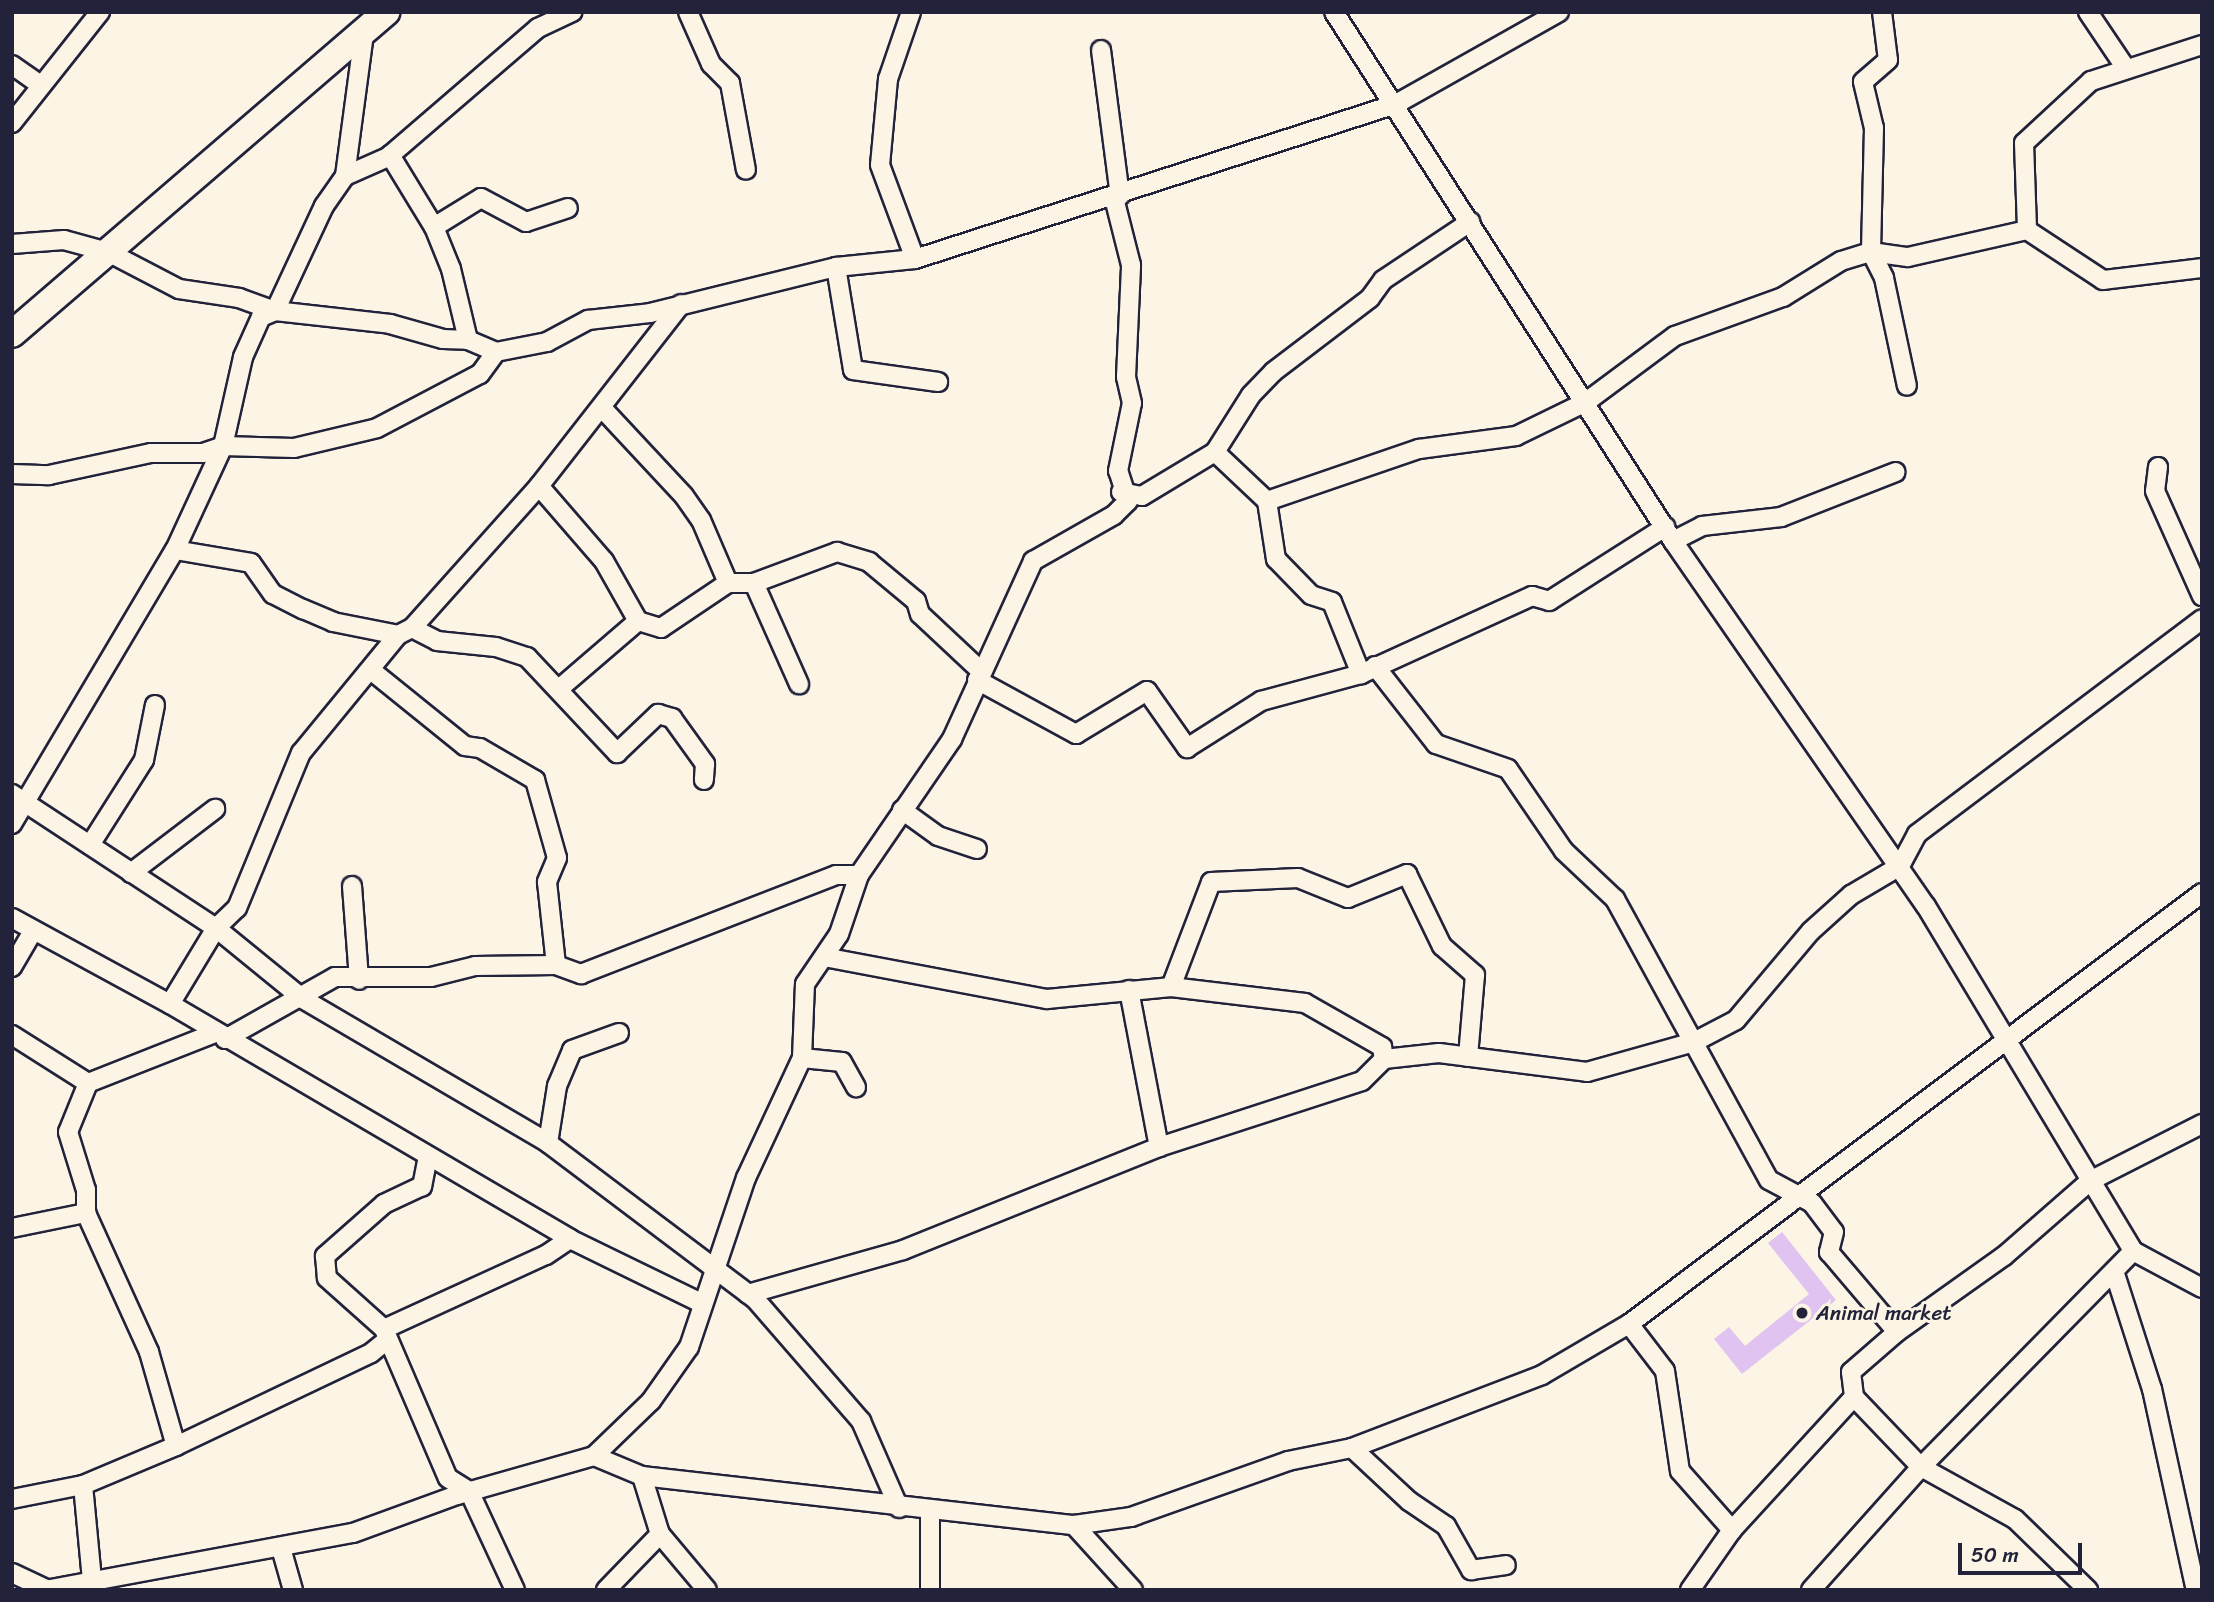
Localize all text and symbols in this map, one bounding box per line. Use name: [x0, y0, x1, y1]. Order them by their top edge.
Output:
place label: Animal market: [1816, 1300, 1951, 1326]
marker: Animal market: [1794, 1305, 1810, 1321]
scale bar: [1962, 1528, 2086, 1572]
text: 50 m: [1971, 1536, 2019, 1574]

